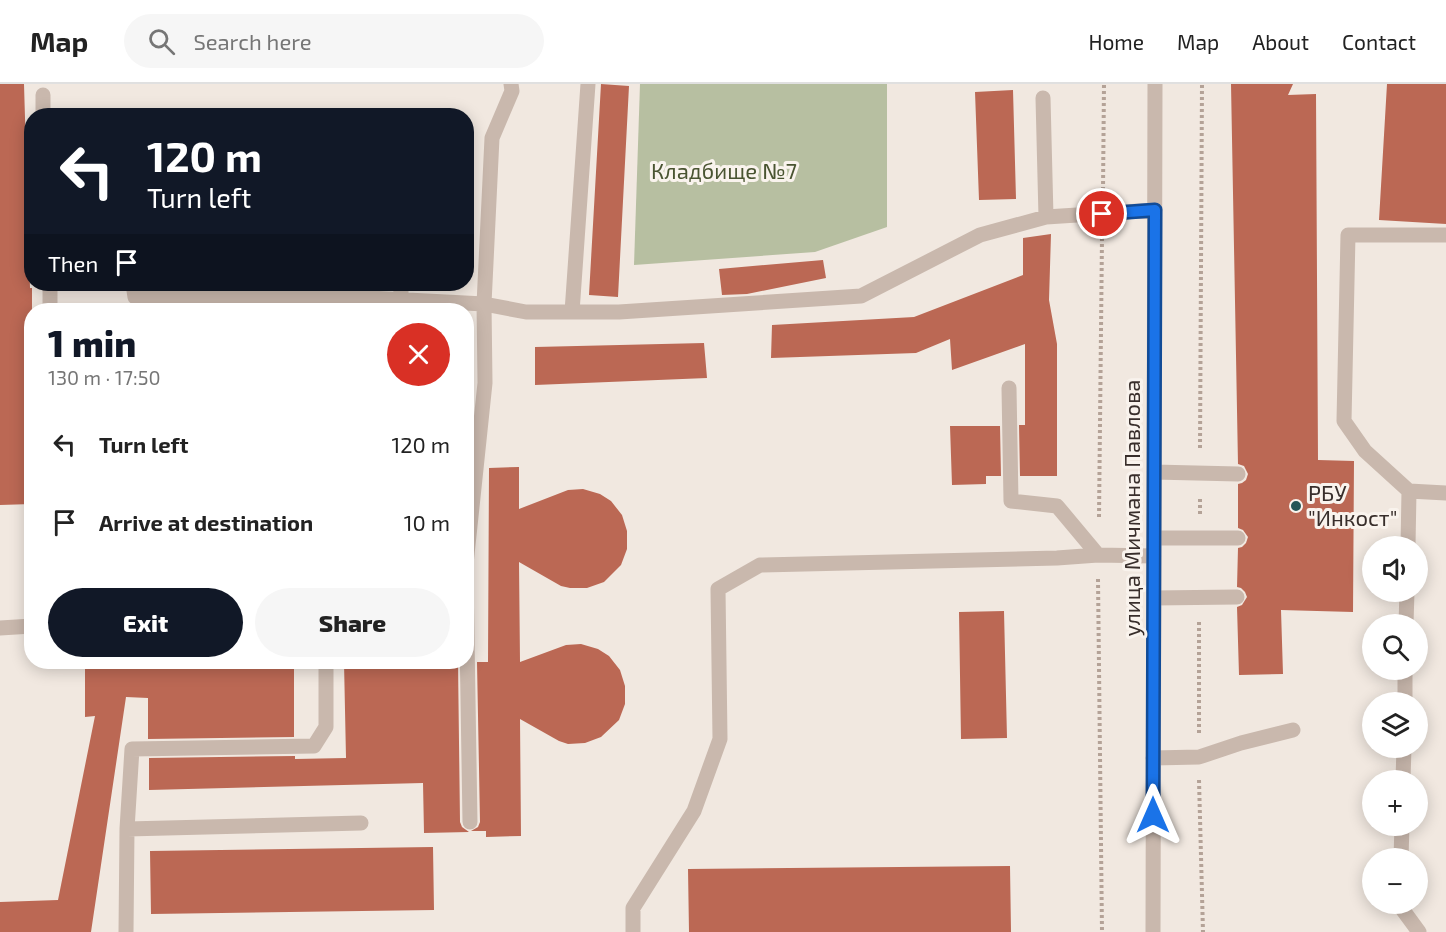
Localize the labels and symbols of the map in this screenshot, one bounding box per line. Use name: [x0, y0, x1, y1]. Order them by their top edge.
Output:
park label: Кладбище №7: [651, 157, 797, 183]
pin: [1076, 188, 1127, 239]
street label: улица Мичмана Павлова: [1118, 379, 1145, 637]
place label: РБУ "Инкост": [1308, 479, 1397, 530]
marker: РБУ "Инкост": [1289, 499, 1303, 513]
position arrow: [1121, 783, 1185, 847]

